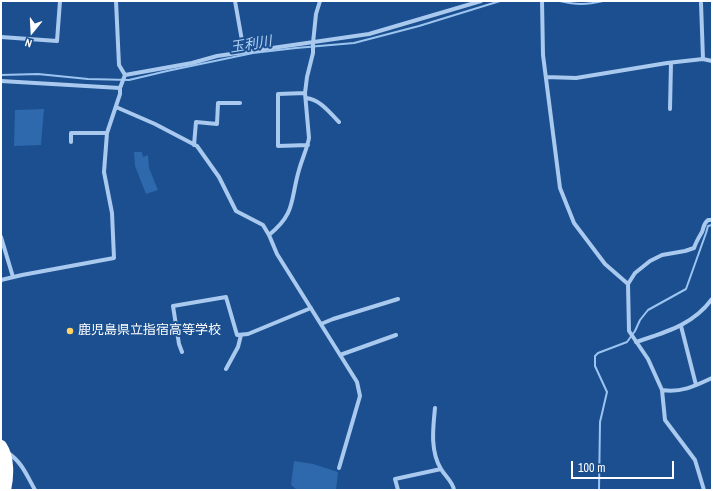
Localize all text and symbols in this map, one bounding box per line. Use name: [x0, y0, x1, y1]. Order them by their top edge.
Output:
north arrow: [12, 12, 52, 52]
water label: 玉利川: [229, 33, 273, 57]
text: N: [23, 36, 34, 51]
place label: 鹿児島県立指宿高等学校: [78, 323, 221, 339]
marker: 鹿児島県立指宿高等学校: [65, 326, 75, 336]
scale bar: [573, 453, 676, 479]
text: 100 m: [578, 460, 605, 476]

